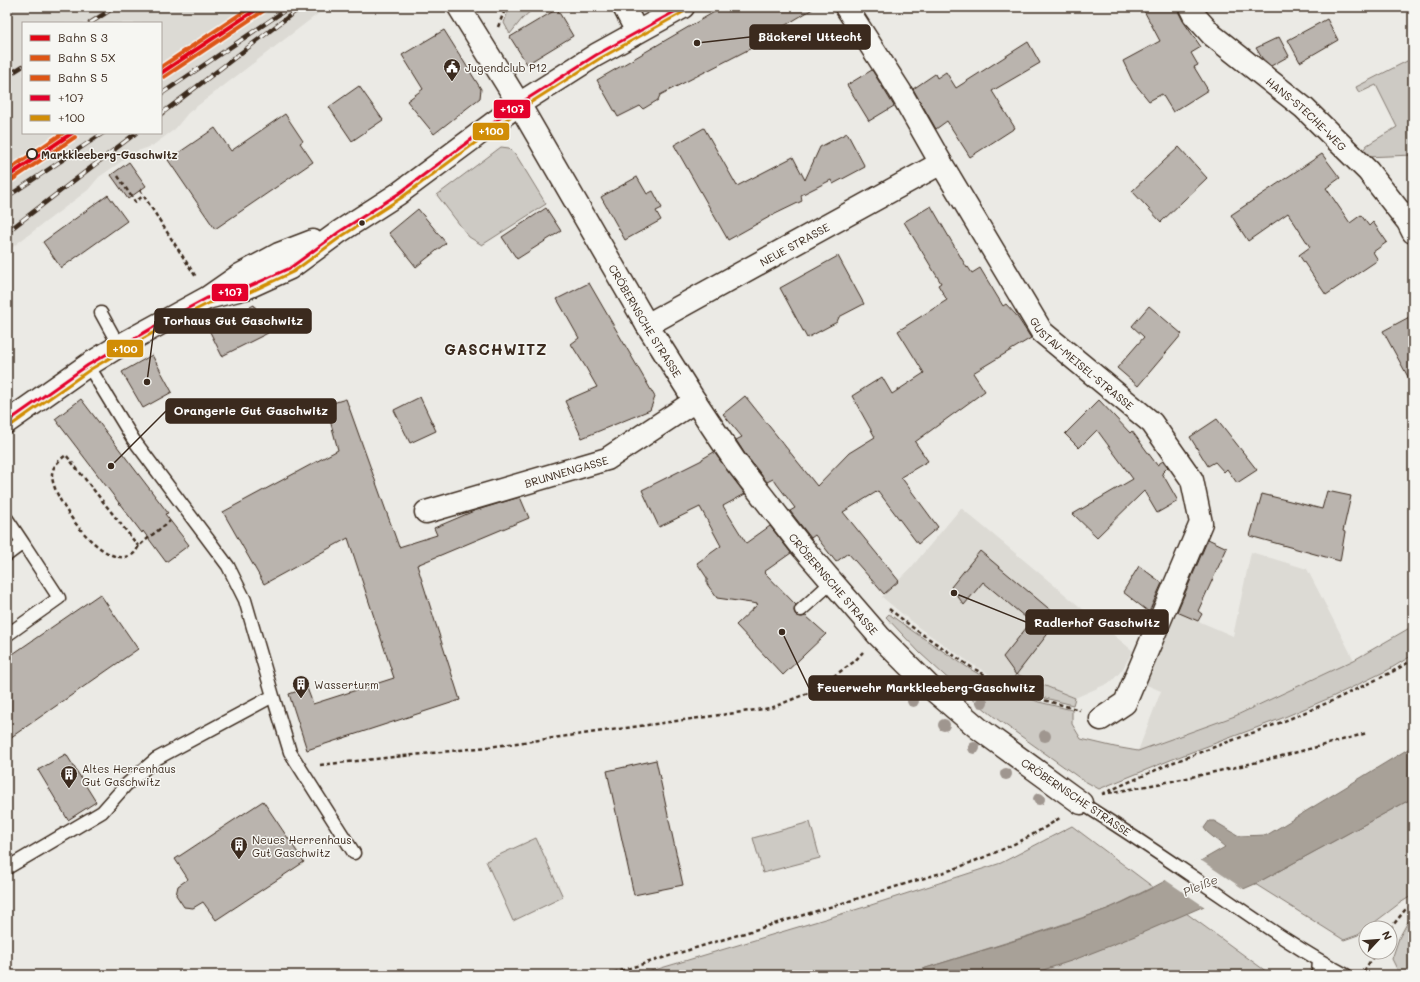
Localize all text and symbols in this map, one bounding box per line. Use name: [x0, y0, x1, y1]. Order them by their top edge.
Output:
legend: [22, 22, 162, 134]
callout: Bäckerei Uttecht: [750, 25, 870, 49]
text: Bäckerei Uttecht: [758, 28, 862, 44]
text: Bahn S 3: [58, 29, 108, 45]
text: Bahn S 5X: [58, 49, 116, 65]
public building icon: Jugendclub P12: [442, 57, 462, 82]
place label: Jugendclub P12: [465, 60, 547, 75]
text: Bahn S 5: [58, 69, 108, 85]
street label: HANS-STECHE-WEG: [1263, 73, 1350, 154]
text: +107: [58, 89, 84, 105]
line badge: +107: [493, 99, 531, 119]
text: +107: [500, 101, 524, 116]
text: +100: [58, 109, 85, 125]
line badge: +100: [472, 122, 510, 141]
text: +100: [478, 123, 504, 138]
place label: Markkleeberg-Gaschwitz: [41, 147, 178, 162]
marker: Markkleeberg-Gaschwitz: [26, 148, 38, 160]
unlabelled marker: [357, 218, 367, 228]
street label: NEUE STRASSE: [757, 219, 832, 269]
street label: CRÖBERNSCHE STRASSE: [606, 261, 686, 380]
line badge: +107: [211, 283, 249, 302]
text: +107: [218, 284, 242, 299]
callout: Torhaus Gut Gaschwitz: [155, 309, 311, 333]
text: Torhaus Gut Gaschwitz: [163, 312, 303, 328]
street label: GUSTAV-MEISEL-STRASSE: [1027, 314, 1137, 413]
line badge: +100: [106, 339, 144, 358]
district label: GASCHWITZ: [444, 339, 548, 359]
text: +100: [112, 341, 138, 356]
callout: Orangerie Gut Gaschwitz: [166, 399, 336, 423]
text: Orangerie Gut Gaschwitz: [174, 402, 328, 418]
street label: BRUNNENGASSE: [523, 452, 610, 490]
street label: CRÖBERNSCHE STRASSE: [786, 530, 882, 638]
callout: Radlerhof Gaschwitz: [1026, 610, 1168, 634]
text: Radlerhof Gaschwitz: [1034, 614, 1160, 630]
building icon: Wasserturm: [291, 674, 311, 699]
callout: Feuerwehr Markkleeberg-Gaschwitz: [809, 676, 1043, 700]
place label: Wasserturm: [314, 677, 379, 692]
text: Feuerwehr Markkleeberg-Gaschwitz: [817, 679, 1035, 695]
street label: CRÖBERNSCHE STRASSE: [1018, 755, 1134, 839]
place label: Altes Herrenhaus Gut Gaschwitz: [82, 761, 176, 789]
building icon: Altes Herrenhaus Gut Gaschwitz: [59, 764, 79, 789]
place label: Neues Herrenhaus Gut Gaschwitz: [252, 832, 352, 860]
building icon: Neues Herrenhaus Gut Gaschwitz: [229, 835, 249, 860]
water label: Pleiße: [1180, 871, 1220, 899]
north arrow: [1358, 920, 1398, 960]
text: N: [1379, 928, 1396, 942]

